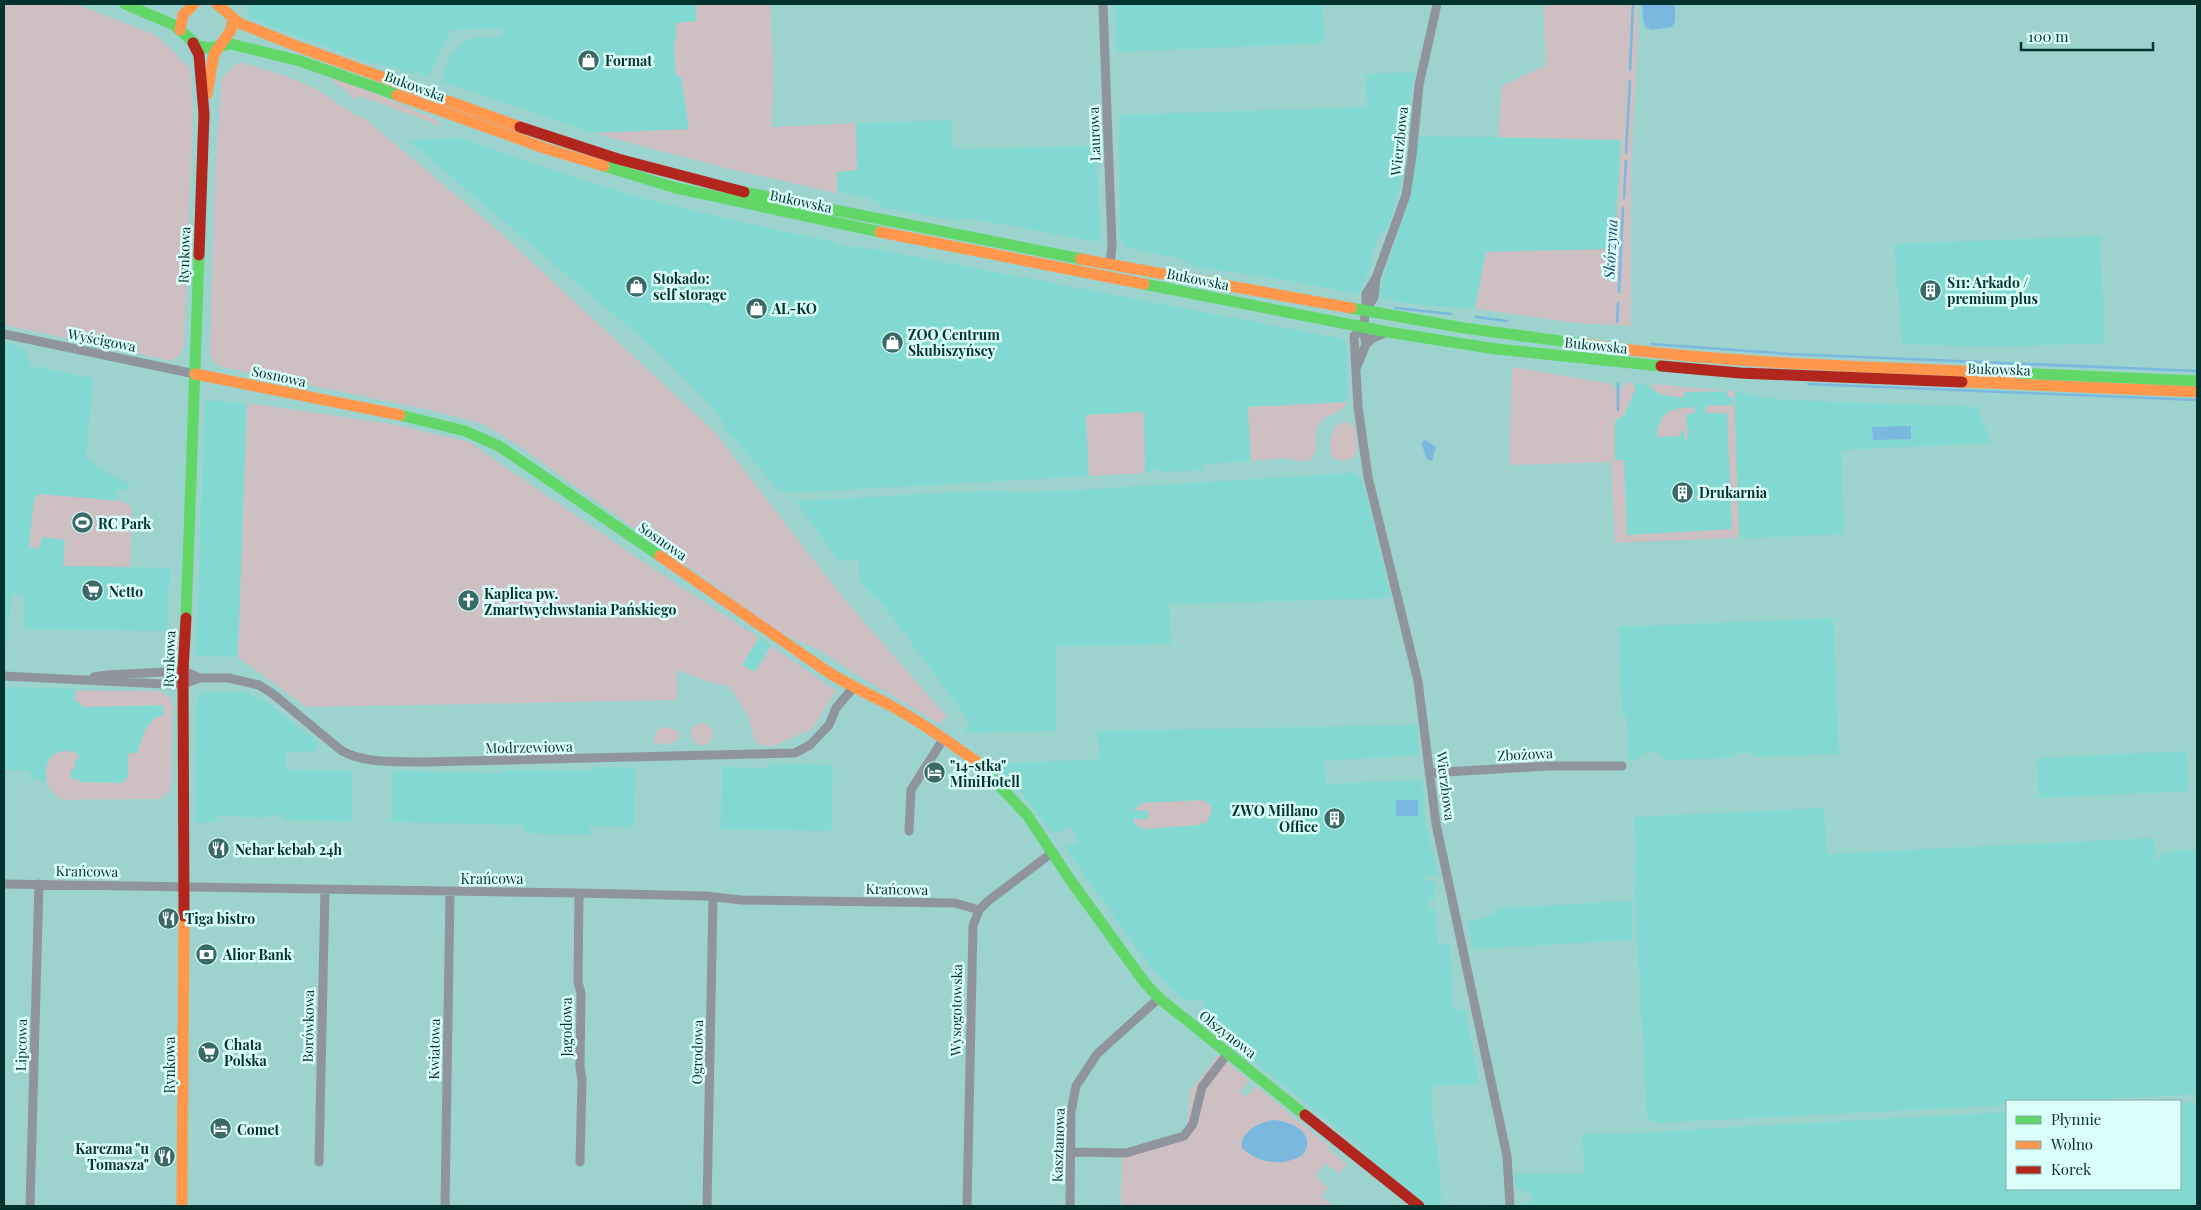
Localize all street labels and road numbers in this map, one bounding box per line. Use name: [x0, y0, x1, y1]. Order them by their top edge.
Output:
street label: Bukowska: [382, 66, 448, 106]
street label: Wierzbowa: [1386, 105, 1412, 178]
street label: Laurowa: [1084, 106, 1104, 162]
street label: Bukowska: [768, 185, 834, 217]
street label: Rynkowa: [174, 226, 194, 284]
street label: Bukowska: [1165, 264, 1231, 294]
street label: Wyścigowa: [65, 324, 138, 356]
street label: Bukowska: [1564, 332, 1628, 358]
street label: Bukowska: [1967, 358, 2031, 380]
street label: Sosnowa: [250, 361, 308, 391]
street label: Sosnowa: [635, 517, 691, 565]
street label: Rynkowa: [159, 630, 179, 688]
street label: Modrzewiowa: [485, 737, 573, 757]
street label: Zbożowa: [1497, 743, 1553, 765]
street label: Wierzbowa: [1432, 749, 1460, 822]
street label: Krańcowa: [55, 861, 119, 881]
street label: Krańcowa: [461, 869, 523, 888]
street label: Krańcowa: [865, 879, 929, 899]
street label: Wysogotowska: [946, 964, 966, 1057]
street label: Borówkowa: [298, 989, 318, 1063]
street label: Jagodowa: [557, 997, 576, 1058]
street label: Olszynowa: [1195, 1006, 1261, 1062]
street label: Kwiatowa: [424, 1018, 444, 1080]
street label: Lipcowa: [11, 1019, 31, 1071]
street label: Ogrodowa: [687, 1019, 707, 1084]
street label: Rynkowa: [160, 1037, 179, 1093]
street label: Kasztanowa: [1047, 1107, 1069, 1183]

